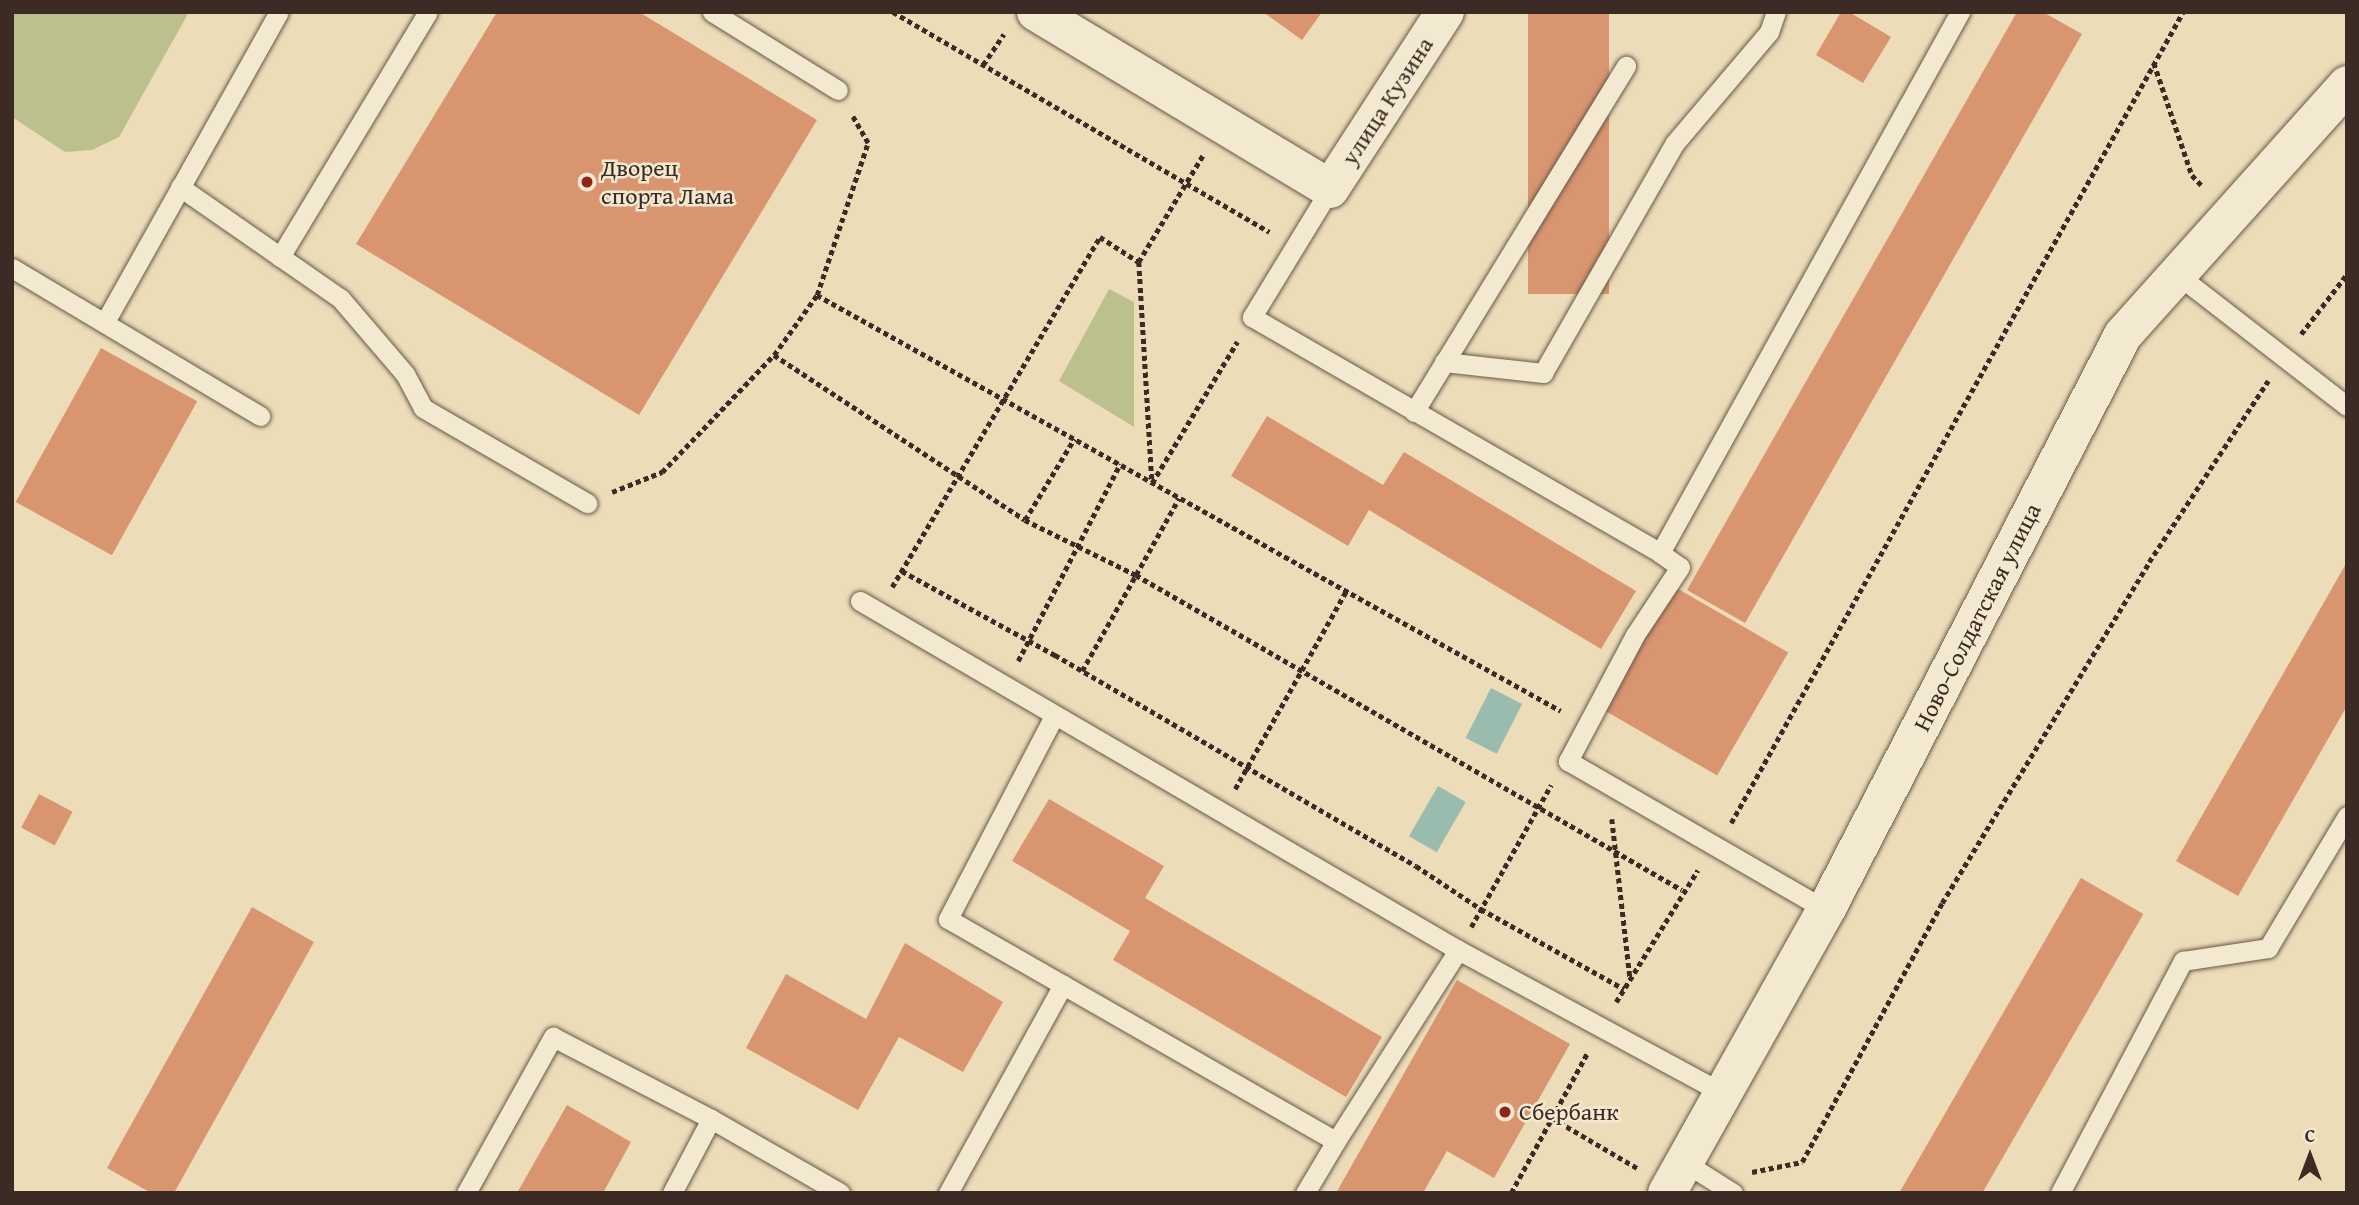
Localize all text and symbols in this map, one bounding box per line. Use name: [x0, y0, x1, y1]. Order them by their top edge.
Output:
street label: улица Кузина: [1335, 31, 1439, 171]
place label: Дворец спорта Лама: [601, 154, 734, 210]
marker: Дворец спорта Лама: [579, 174, 595, 190]
street label: Ново-Солдатская улица: [1907, 498, 2047, 736]
place label: Сбербанк: [1519, 1098, 1619, 1126]
marker: Сбербанк: [1497, 1104, 1513, 1120]
north arrow: [2275, 1121, 2345, 1191]
text: С: [2305, 1121, 2315, 1149]

